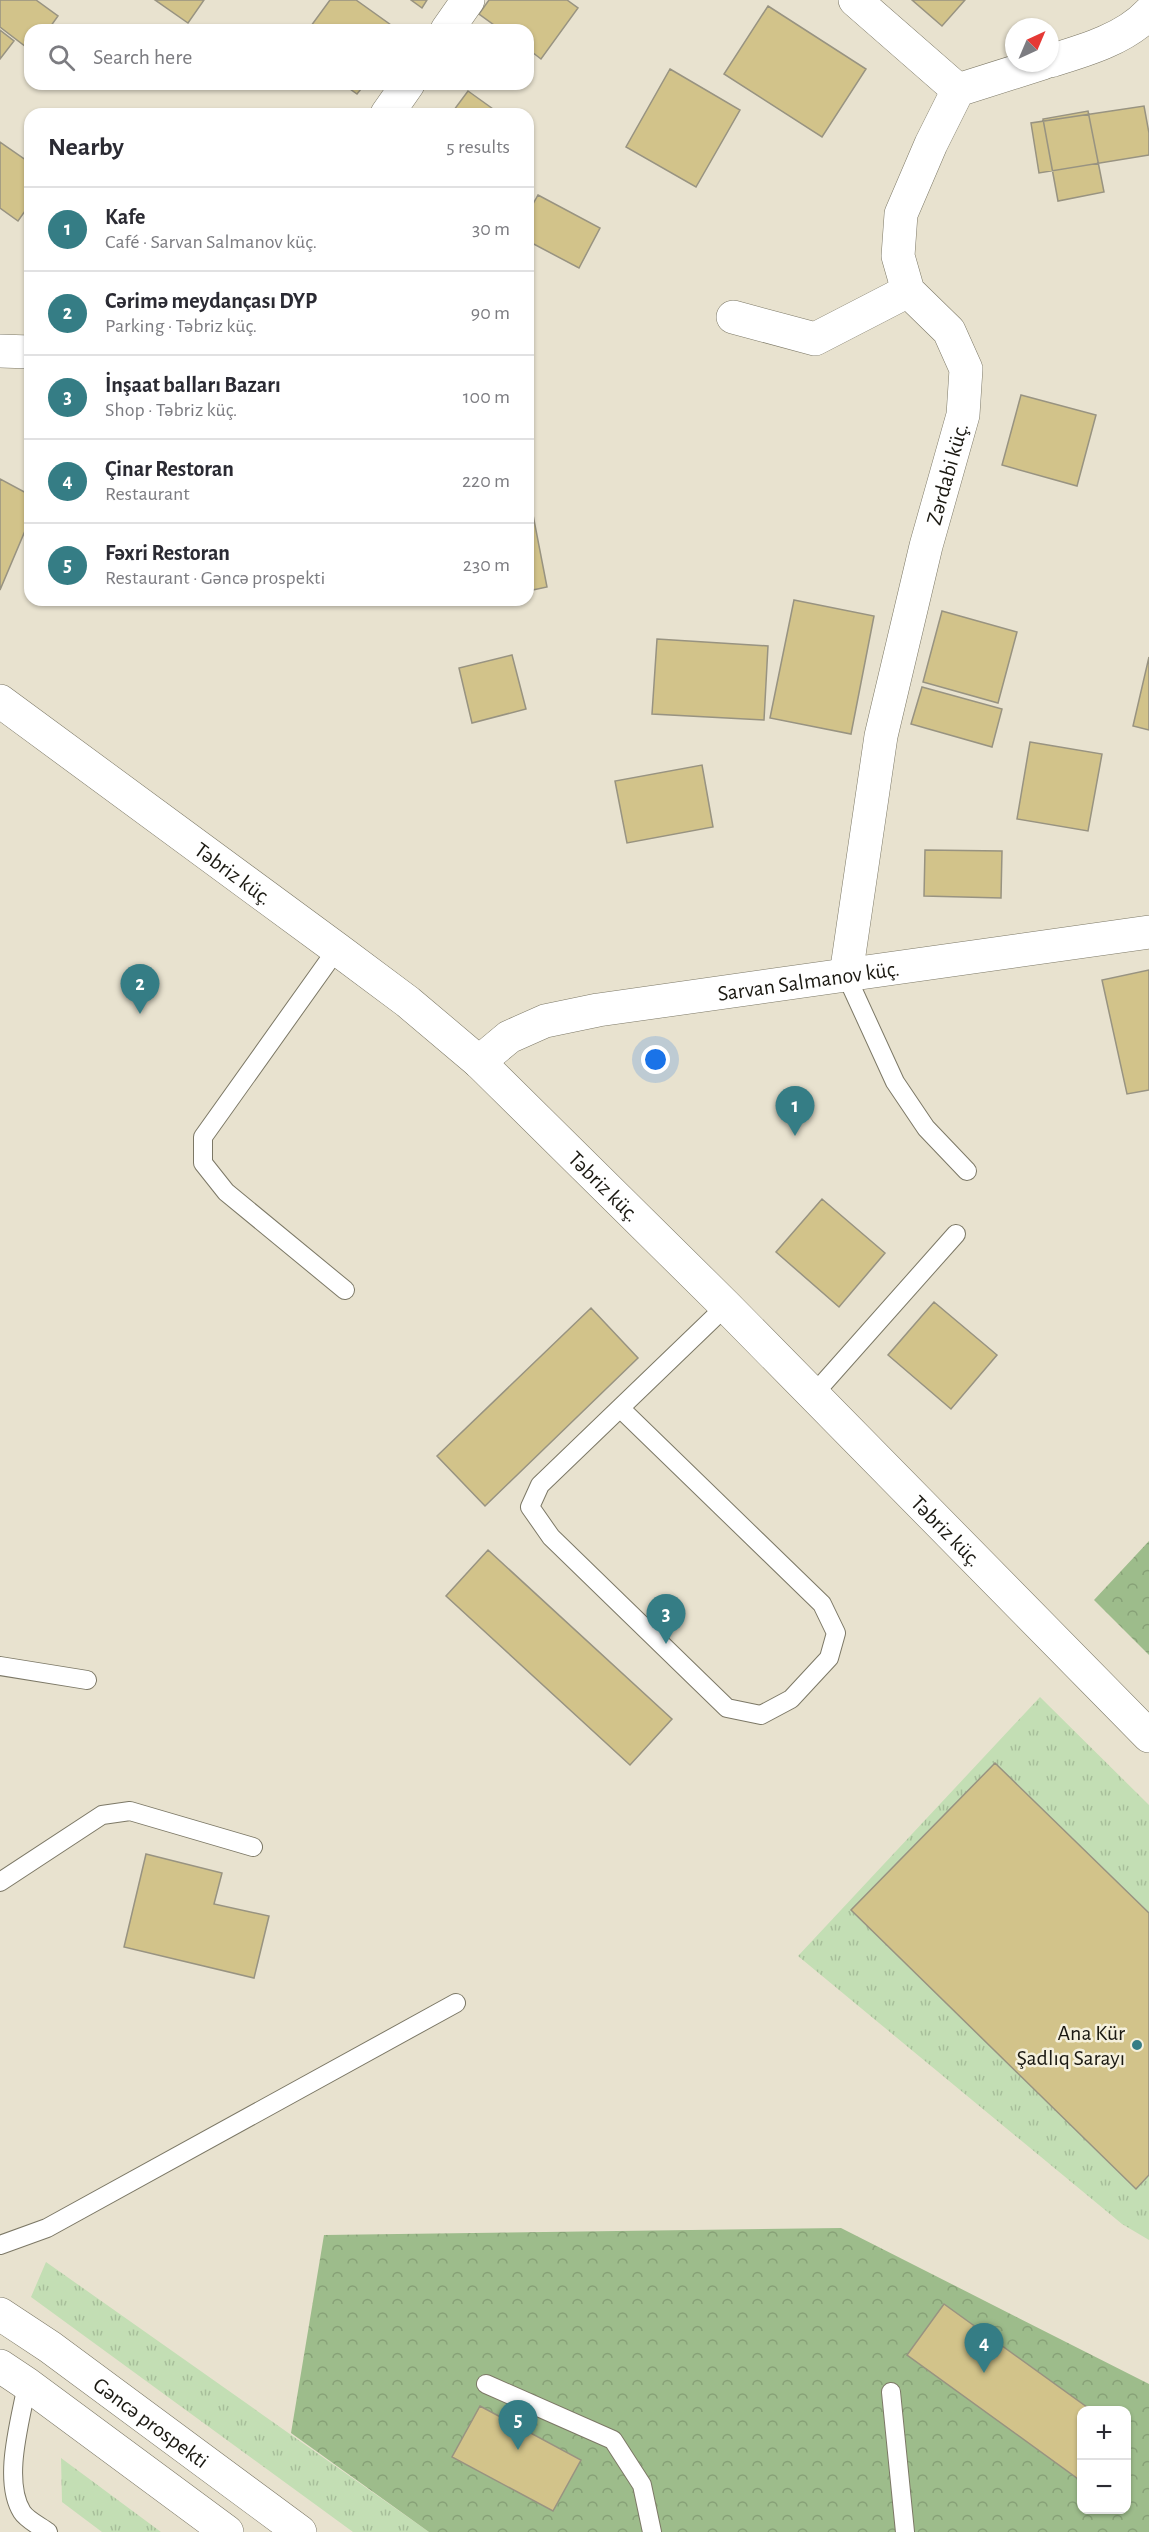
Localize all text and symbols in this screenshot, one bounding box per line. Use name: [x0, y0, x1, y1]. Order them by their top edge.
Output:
north arrow: [1005, 18, 1059, 72]
search box: [24, 24, 534, 90]
icon: search: [45, 41, 78, 74]
text: Search here: [93, 46, 192, 68]
text: Nearby: [48, 134, 124, 160]
text: 5 results: [446, 137, 510, 157]
text: Kafe: [105, 206, 145, 228]
text: 1: [64, 219, 71, 239]
text: 30 m: [472, 219, 510, 239]
text: Café · Sarvan Salmanov küç.: [105, 232, 317, 252]
text: Cərimə meydançası DYP: [105, 290, 317, 312]
text: 2: [63, 303, 72, 323]
text: 90 m: [471, 303, 510, 323]
text: Parking · Təbriz küç.: [105, 316, 257, 336]
text: İnşaat balları Bazarı: [105, 374, 281, 396]
text: 3: [63, 387, 72, 407]
text: 100 m: [463, 387, 510, 407]
text: Shop · Təbriz küç.: [105, 400, 237, 420]
street label: Zərdabi küç.: [923, 421, 972, 527]
text: Çinar Restoran: [105, 458, 234, 480]
text: 4: [62, 471, 73, 491]
text: 220 m: [462, 471, 510, 491]
text: Restaurant: [105, 484, 190, 504]
text: Fəxri Restoran: [105, 542, 230, 564]
text: 5: [63, 555, 72, 575]
text: 230 m: [463, 555, 510, 575]
text: Restaurant · Gəncə prospekti: [105, 568, 325, 588]
street label: Təbriz küç.: [190, 838, 276, 909]
street label: Sarvan Salmanov küç.: [716, 957, 901, 1005]
pin: 2: [120, 964, 160, 1014]
your location: [641, 1045, 670, 1074]
pin: 1: [776, 1086, 814, 1136]
street label: Təbriz küç.: [564, 1147, 643, 1226]
street label: Təbriz küç.: [907, 1491, 985, 1571]
pin: 3: [646, 1594, 686, 1644]
place label: Ana Kür Şadlıq Sarayı: [1017, 2022, 1125, 2069]
marker: Ana Kür Şadlıq Sarayı: [1130, 2038, 1144, 2052]
pin: 4: [964, 2324, 1004, 2373]
street label: Gəncə prospekti: [89, 2373, 212, 2472]
pin: 5: [498, 2400, 538, 2450]
map controls: [1077, 2406, 1131, 2514]
button: +: [1077, 2406, 1131, 2460]
button: −: [1077, 2460, 1131, 2514]

